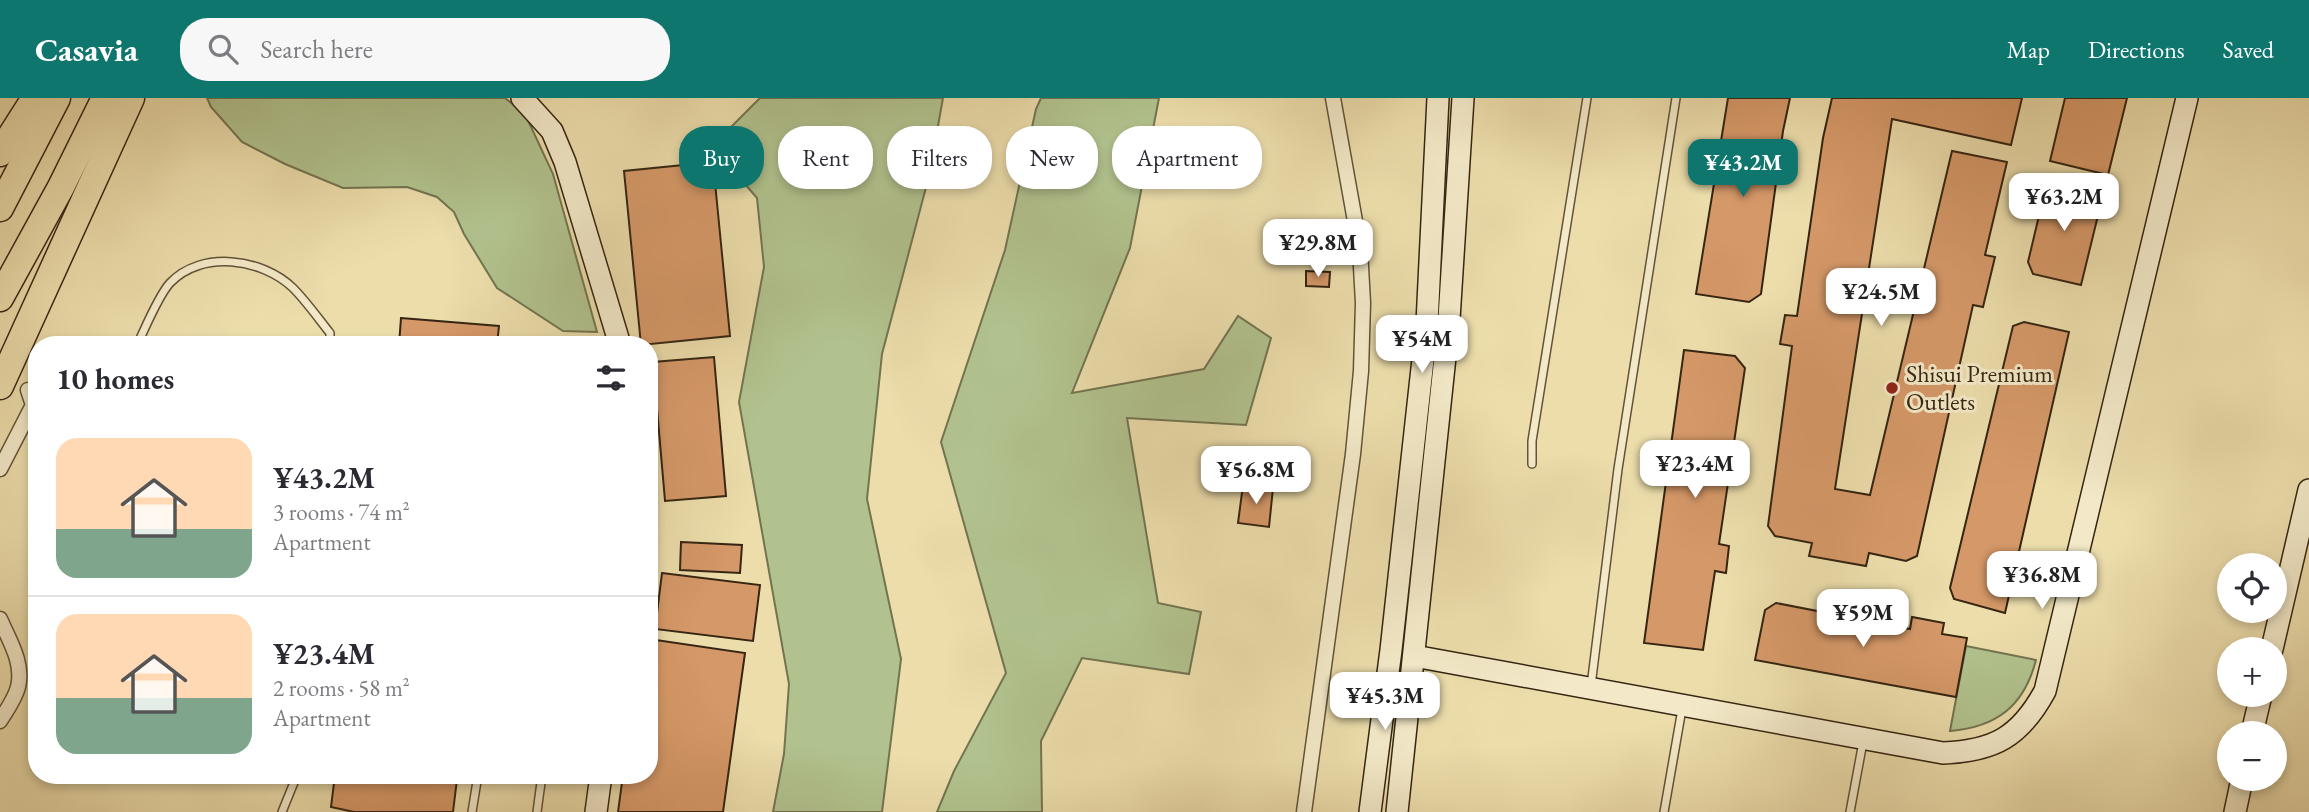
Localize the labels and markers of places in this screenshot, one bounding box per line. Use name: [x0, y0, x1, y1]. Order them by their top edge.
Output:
pin: ¥43.2M: [1686, 140, 1800, 199]
pin: ¥63.2M: [2007, 174, 2121, 233]
pin: ¥29.8M: [1261, 220, 1375, 279]
pin: ¥24.5M: [1824, 268, 1938, 328]
pin: ¥54M: [1381, 316, 1463, 375]
place label: Shisui Premium Outlets: [1906, 358, 2053, 417]
marker: Shisui Premium Outlets: [1884, 380, 1900, 396]
pin: ¥23.4M: [1638, 440, 1752, 500]
pin: ¥56.8M: [1199, 446, 1313, 506]
pin: ¥36.8M: [1985, 552, 2099, 611]
pin: ¥59M: [1822, 589, 1904, 649]
pin: ¥45.3M: [1328, 672, 1442, 732]

